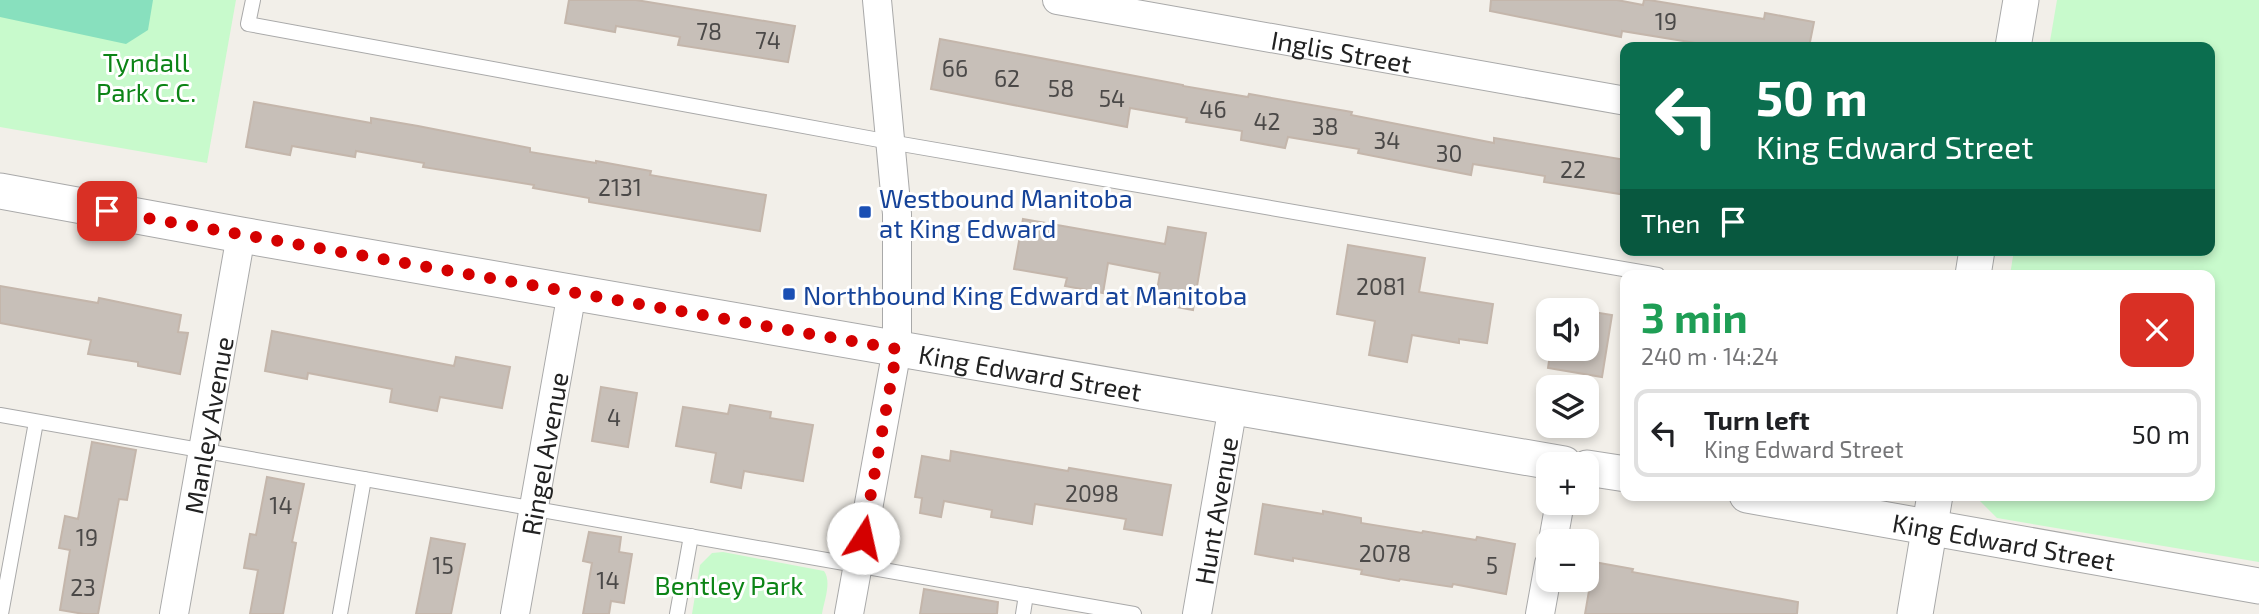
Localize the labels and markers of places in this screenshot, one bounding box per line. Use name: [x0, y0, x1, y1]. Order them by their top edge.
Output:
pin: [77, 181, 137, 241]
place label: Westbound Manitoba at King Edward: [879, 182, 1133, 243]
marker: Westbound Manitoba at King Edward: [857, 204, 873, 220]
place label: Northbound King Edward at Manitoba: [803, 279, 1247, 310]
marker: Northbound King Edward at Manitoba: [781, 286, 797, 302]

